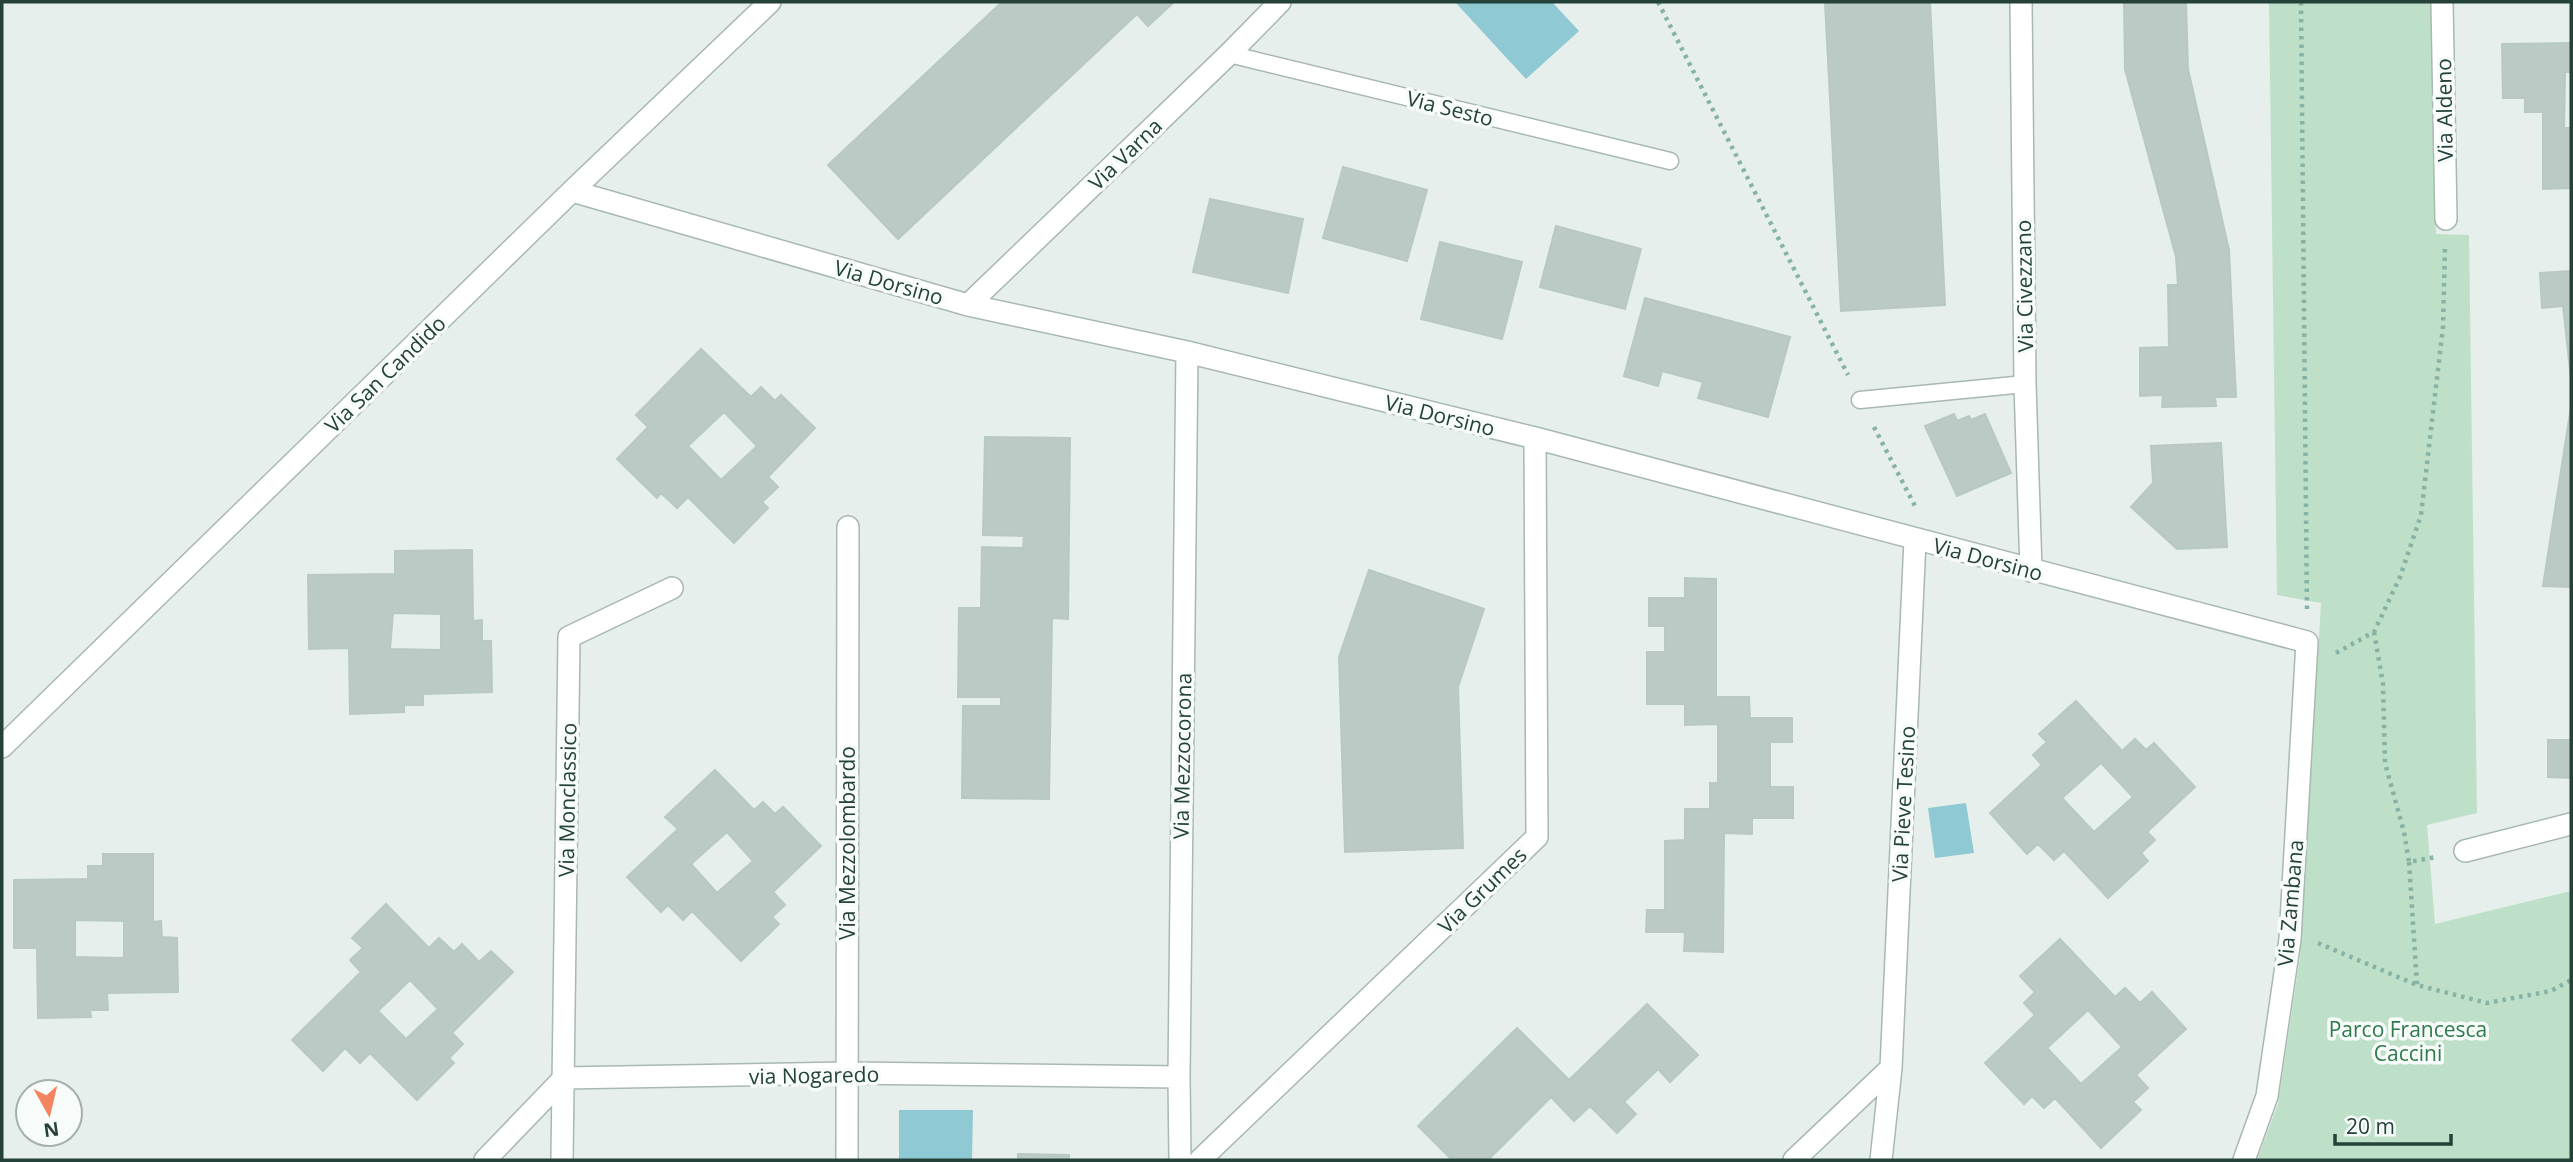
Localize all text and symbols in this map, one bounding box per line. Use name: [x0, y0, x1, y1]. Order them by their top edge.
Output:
street label: Via Aldeno: [2429, 58, 2459, 162]
street label: Via Sesto: [1404, 84, 1496, 132]
street label: Via Varna: [1082, 112, 1168, 196]
street label: Via Civezzano: [2009, 219, 2039, 353]
street label: Via Dorsino: [831, 253, 947, 311]
street label: Via San Candido: [318, 309, 452, 439]
street label: Via Dorsino: [1382, 388, 1498, 442]
street label: Via Dorsino: [1930, 531, 2046, 587]
street label: Via Mezzocorona: [1167, 673, 1197, 839]
street label: Via Monclassico: [552, 723, 582, 877]
street label: Via Pieve Tesino: [1885, 725, 1921, 883]
street label: Via Mezzolombardo: [833, 746, 861, 940]
street label: Via Zambana: [2271, 838, 2309, 968]
street label: Via Grumes: [1432, 841, 1532, 939]
park label: Parco Francesca Caccini: [2329, 1015, 2487, 1067]
street label: via Nogaredo: [749, 1060, 879, 1090]
north arrow: [14, 1078, 84, 1148]
scale bar: [2335, 1102, 2450, 1146]
text: 20 m: [2346, 1112, 2395, 1140]
text: N: [42, 1116, 61, 1144]

